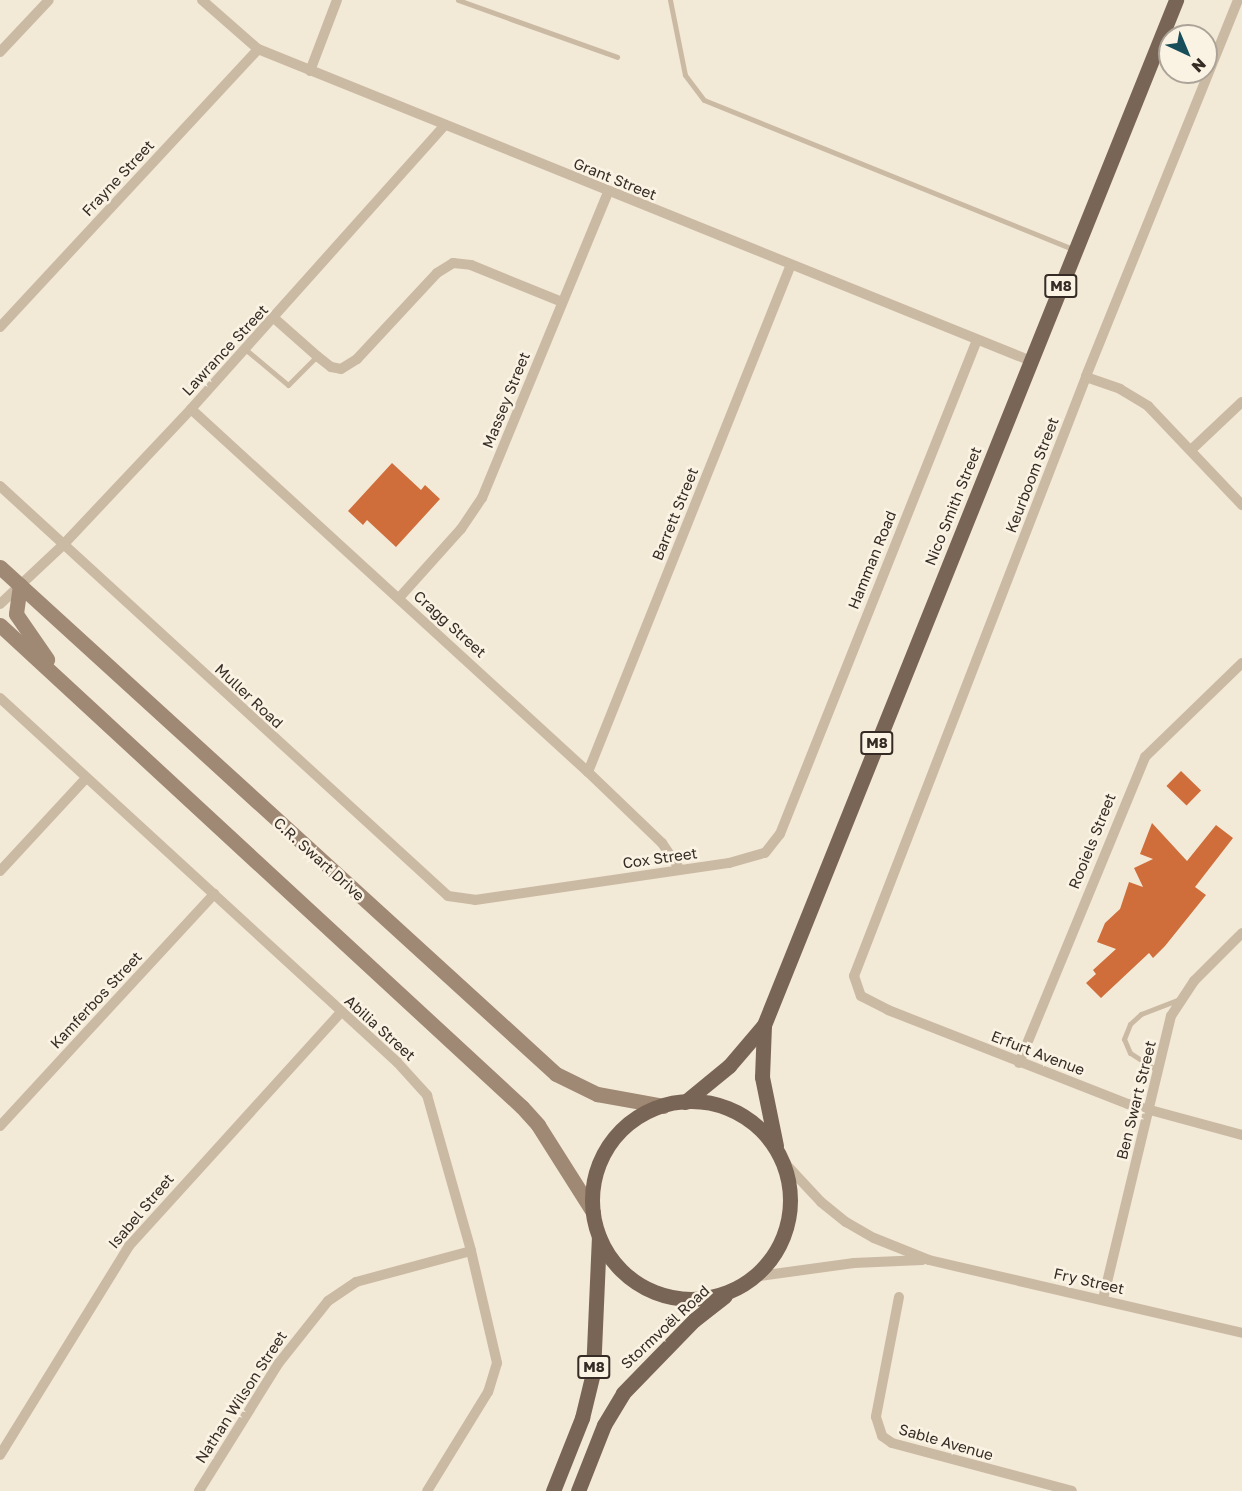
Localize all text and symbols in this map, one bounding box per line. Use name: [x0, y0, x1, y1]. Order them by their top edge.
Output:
north arrow: [1158, 24, 1218, 84]
text: N: [1188, 54, 1210, 77]
street label: Frayne Street: [78, 136, 158, 220]
street label: Grant Street: [571, 154, 659, 204]
road number: M8: [1043, 275, 1079, 297]
street label: Lawrance Street: [178, 301, 272, 399]
street label: Massey Street: [479, 349, 533, 451]
street label: Keurboom Street: [1002, 415, 1062, 535]
street label: Nico Smith Street: [921, 444, 985, 568]
street label: Barrett Street: [648, 465, 702, 563]
street label: Hamman Road: [844, 508, 900, 612]
street label: Cragg Street: [410, 587, 490, 661]
street label: Muller Road: [211, 660, 287, 732]
road number: M8: [859, 732, 895, 754]
street label: Rooiels Street: [1065, 790, 1119, 892]
street label: C.R. Swart Drive: [270, 814, 368, 904]
street label: Cox Street: [621, 844, 699, 872]
street label: Kamferbos Street: [46, 948, 146, 1052]
street label: Abilia Street: [341, 992, 419, 1064]
street label: Erfurt Avenue: [989, 1027, 1087, 1079]
street label: Ben Swart Street: [1113, 1039, 1159, 1161]
street label: Isabel Street: [105, 1170, 177, 1252]
street label: Fry Street: [1052, 1264, 1126, 1298]
street label: Stormvoël Road: [617, 1281, 713, 1373]
street label: Nathan Wilson Street: [192, 1328, 290, 1466]
road number: M8: [576, 1356, 612, 1378]
street label: Sable Avenue: [897, 1420, 995, 1464]

